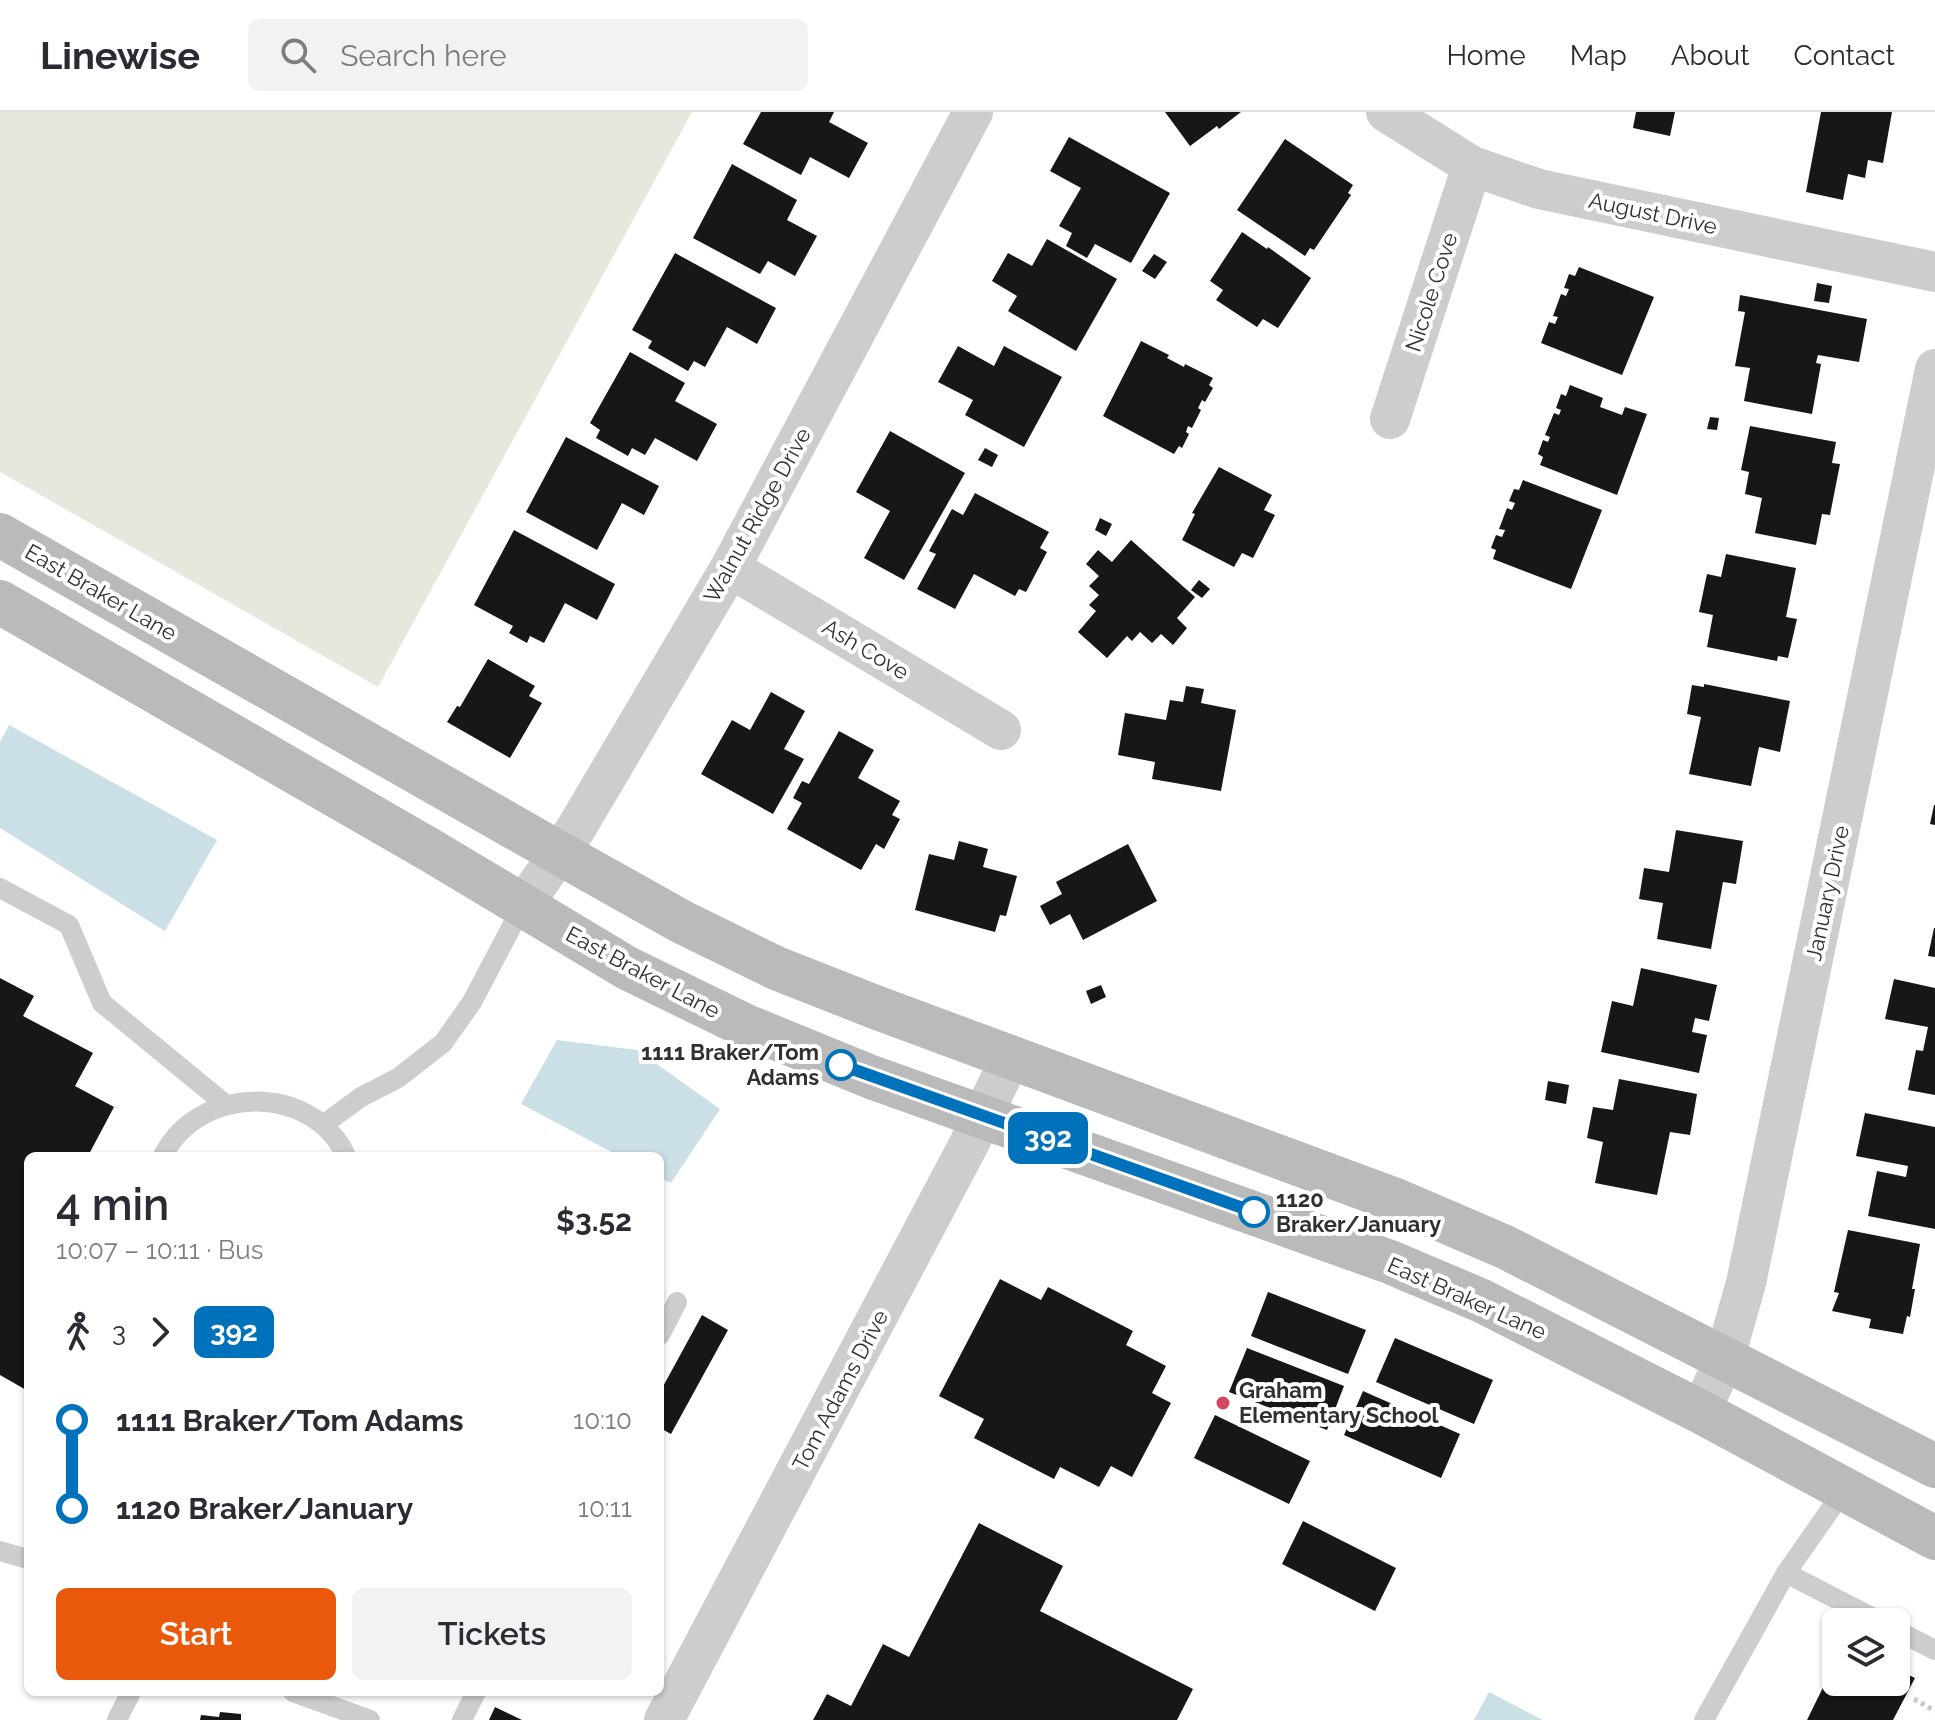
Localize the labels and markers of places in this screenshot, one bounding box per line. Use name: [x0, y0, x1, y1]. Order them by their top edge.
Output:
place label: 1111 Braker/Tom Adams: [641, 1039, 819, 1090]
marker: 1111 Braker/Tom Adams: [826, 1050, 856, 1080]
place label: 1120 Braker/January: [1276, 1186, 1441, 1237]
marker: 1120 Braker/January: [1239, 1197, 1269, 1227]
place label: Graham Elementary School: [1239, 1377, 1440, 1428]
marker: Graham Elementary School: [1214, 1394, 1232, 1412]

